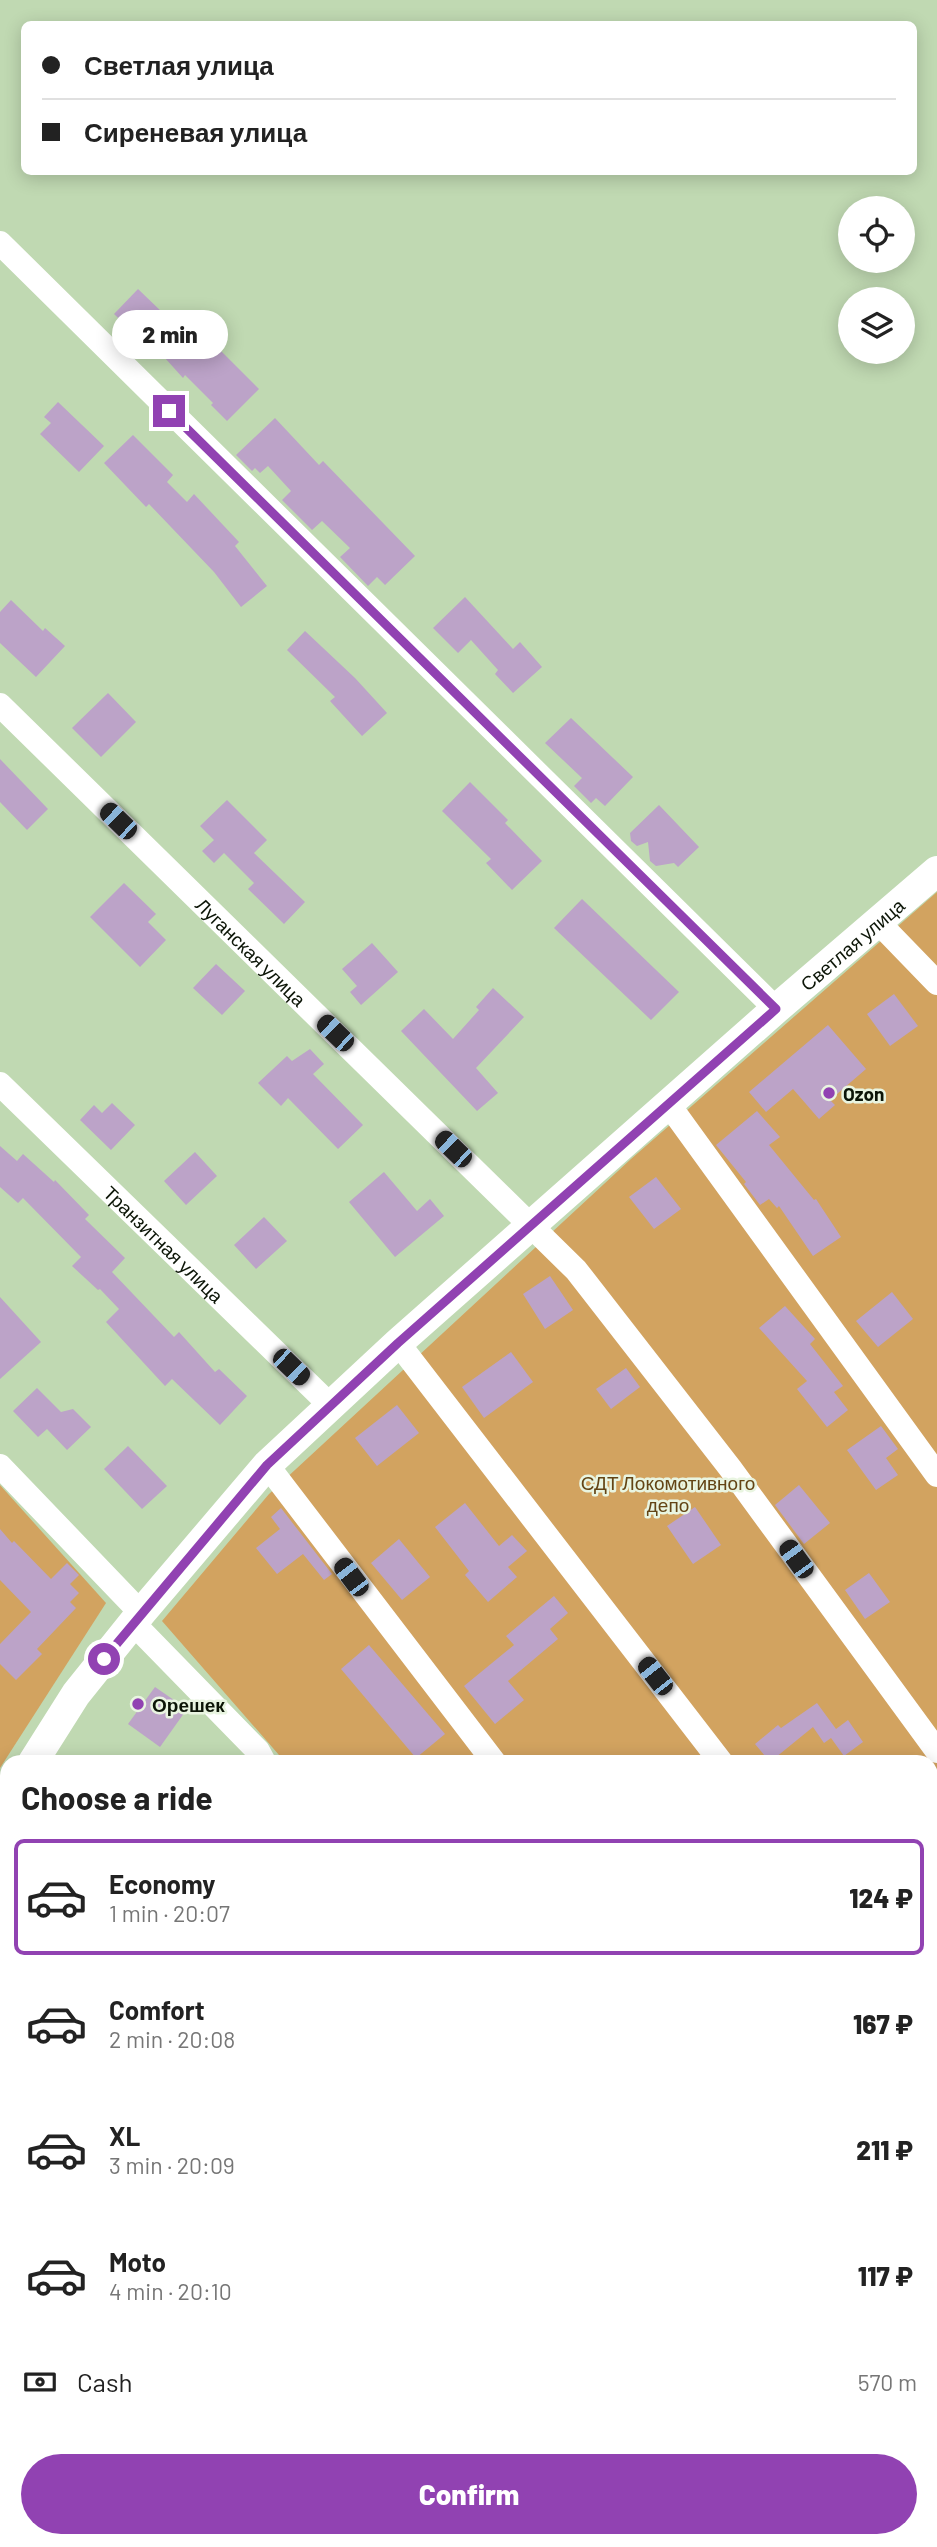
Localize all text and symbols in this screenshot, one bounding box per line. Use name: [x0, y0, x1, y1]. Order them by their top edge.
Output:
text: Светлая улица: [84, 49, 274, 80]
text: Сиреневая улица: [84, 116, 307, 147]
map controls: [838, 196, 915, 364]
button: locate: [838, 196, 915, 273]
button: layers: [838, 287, 915, 364]
callout: 2 min: [111, 310, 227, 358]
text: 2 min: [142, 320, 198, 348]
route end: [153, 395, 185, 427]
car: [96, 799, 141, 843]
street label: Луганская улица: [191, 893, 311, 1011]
street label: Светлая улица: [795, 893, 909, 995]
car: [313, 1011, 358, 1055]
place label: Ozon: [843, 1082, 885, 1105]
marker: Ozon: [821, 1085, 837, 1101]
car: [431, 1127, 476, 1171]
street label: Транзитная улица: [100, 1180, 229, 1307]
car: [269, 1345, 314, 1389]
park label: СДТ Локомотивного депо: [581, 1471, 755, 1516]
car: [776, 1536, 817, 1582]
car: [330, 1554, 373, 1600]
route start: [88, 1643, 120, 1675]
car: [634, 1653, 677, 1699]
place label: Орешек: [152, 1693, 225, 1716]
marker: Орешек: [130, 1696, 146, 1712]
text: Choose a ride: [21, 1778, 213, 1816]
icon: car: [25, 1866, 88, 1929]
text: Economy: [109, 1868, 215, 1899]
text: 124 ₽: [849, 1882, 913, 1913]
text: 1 min · 20:07: [109, 1899, 230, 1927]
icon: car: [25, 1992, 88, 2055]
text: Comfort: [109, 1994, 205, 2025]
text: 167 ₽: [853, 2008, 913, 2039]
text: 2 min · 20:08: [109, 2025, 235, 2053]
icon: car: [25, 2118, 88, 2181]
text: XL: [109, 2120, 140, 2151]
text: 211 ₽: [856, 2134, 913, 2165]
text: 3 min · 20:09: [109, 2151, 235, 2179]
icon: car: [25, 2244, 88, 2307]
text: Moto: [109, 2246, 166, 2277]
text: 117 ₽: [858, 2260, 913, 2291]
text: 4 min · 20:10: [109, 2277, 232, 2305]
icon: cash: [21, 2363, 59, 2401]
text: Cash: [77, 2366, 132, 2397]
text: 570 m: [858, 2368, 917, 2396]
button: Confirm: [21, 2454, 917, 2534]

